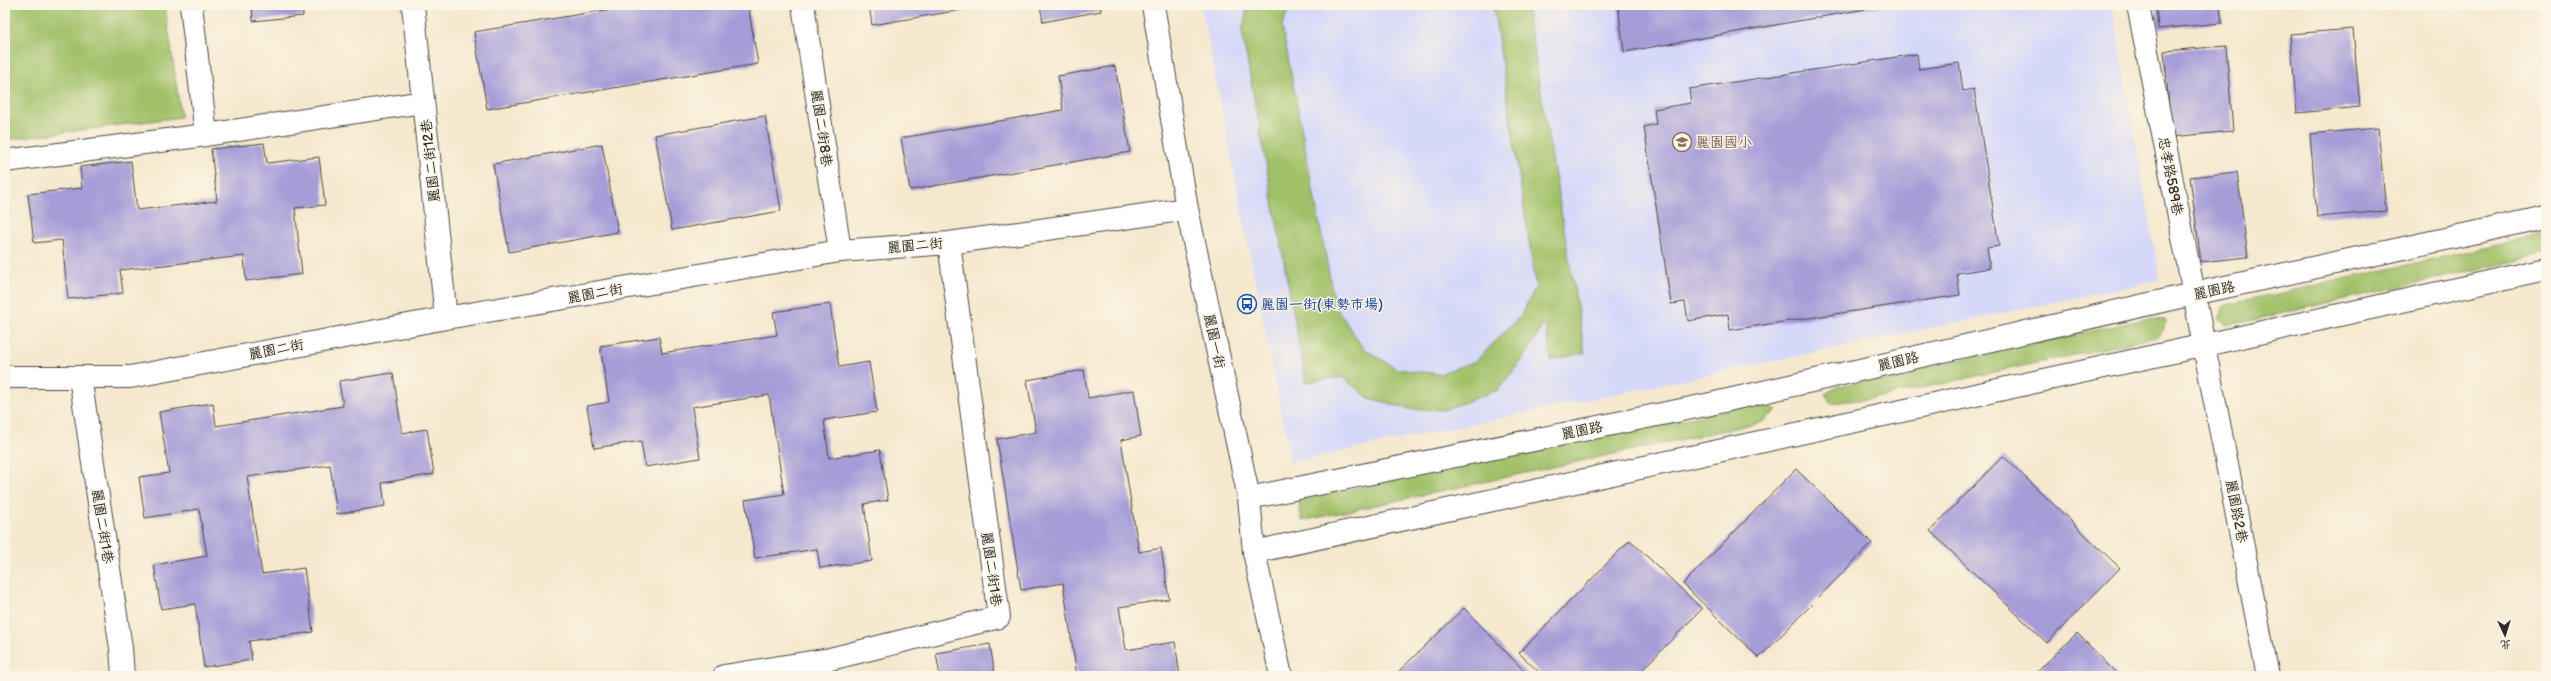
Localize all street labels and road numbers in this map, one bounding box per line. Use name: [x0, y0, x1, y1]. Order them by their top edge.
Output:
street label: 麗園二街8巷: [808, 88, 835, 169]
street label: 麗園二街12巷: [418, 117, 443, 203]
street label: 忠孝路589巷: [2155, 135, 2187, 218]
street label: 麗園二街: [886, 235, 944, 256]
street label: 麗園路: [2192, 278, 2236, 303]
street label: 麗園二街: [566, 280, 624, 307]
street label: 麗園一街: [1200, 312, 1229, 370]
street label: 麗園二街: [247, 336, 305, 363]
street label: 麗園路: [1876, 348, 1920, 374]
street label: 麗園路: [1560, 418, 1604, 443]
street label: 麗園路2巷: [2222, 478, 2251, 545]
street label: 麗園二街1巷: [88, 488, 117, 566]
street label: 麗園二街1巷: [978, 531, 1005, 609]

